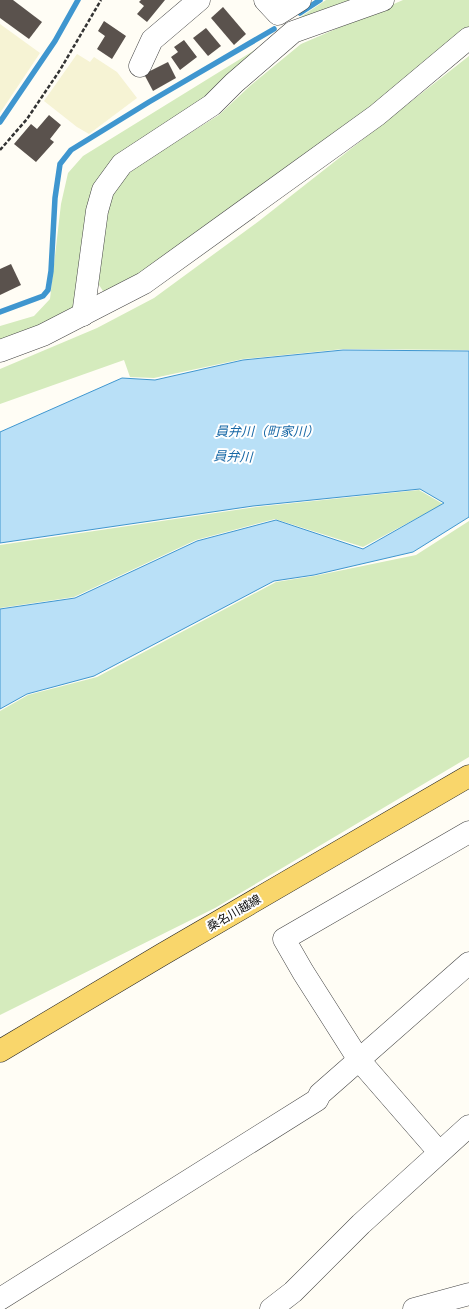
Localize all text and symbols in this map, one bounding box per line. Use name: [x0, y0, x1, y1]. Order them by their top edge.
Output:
water label: 員弁川（町家川）: [215, 423, 319, 440]
water label: 員弁川: [213, 447, 255, 466]
street label: 桑名川越線: [204, 891, 263, 934]

